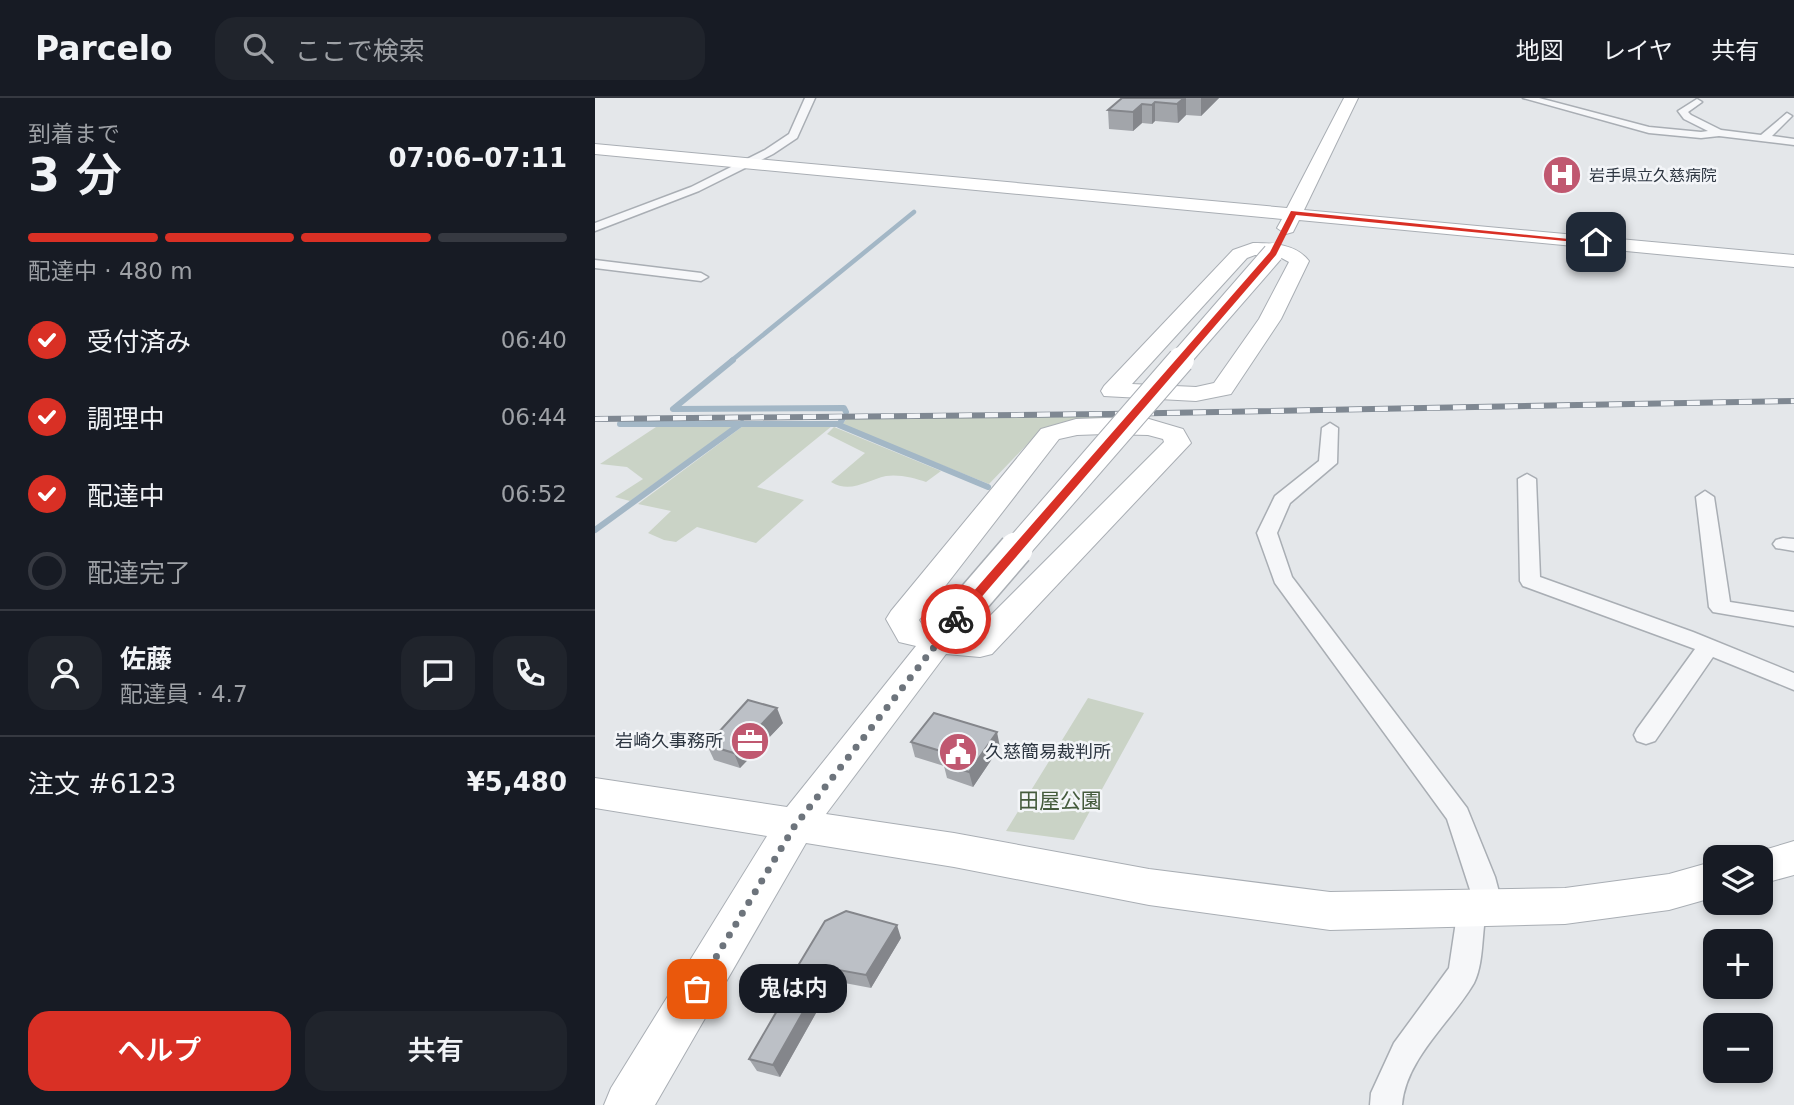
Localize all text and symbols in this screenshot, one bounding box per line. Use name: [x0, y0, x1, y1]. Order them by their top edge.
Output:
search box: [215, 17, 705, 80]
text: Parcelo: [35, 29, 173, 68]
icon: search: [239, 29, 277, 67]
text: ここで検索: [295, 36, 425, 66]
text: 地図: [1516, 37, 1564, 65]
text: レイヤ: [1602, 37, 1673, 65]
text: 共有: [1711, 37, 1759, 65]
text: 到着まで: [28, 121, 120, 147]
text: 07:06–07:11: [388, 143, 567, 173]
text: 3 分: [28, 148, 122, 202]
hospital icon: 岩手県立久慈病院: [1541, 154, 1583, 196]
place label: 岩手県立久慈病院: [1589, 166, 1717, 185]
pin: [1566, 212, 1626, 272]
icon: home: [1577, 223, 1615, 261]
text: 配達中 · 480 m: [28, 258, 193, 284]
icon: check: [28, 321, 66, 359]
text: 受付済み: [87, 327, 191, 357]
text: 06:40: [501, 327, 567, 353]
icon: check: [28, 398, 66, 436]
text: 調理中: [87, 404, 165, 434]
text: 06:44: [501, 404, 567, 430]
icon: check: [28, 475, 66, 513]
text: 配達中: [87, 481, 165, 511]
text: 06:52: [501, 481, 567, 507]
text: 配達完了: [87, 558, 191, 588]
courier: [921, 584, 991, 654]
icon: bike: [937, 600, 975, 638]
button: person: [28, 636, 102, 710]
button: chat: [401, 636, 475, 710]
button: phone: [493, 636, 567, 710]
text: 佐藤: [120, 644, 172, 674]
text: 配達員 · 4.7: [120, 681, 248, 707]
office icon: 岩崎久事務所: [729, 720, 771, 762]
place label: 岩崎久事務所: [615, 730, 723, 751]
public building icon: 久慈簡易裁判所: [937, 731, 979, 773]
place label: 久慈簡易裁判所: [985, 741, 1111, 762]
text: ¥5,480: [467, 767, 567, 797]
text: 注文 #6123: [28, 769, 176, 799]
park label: 田屋公園: [1018, 789, 1102, 813]
map controls: [1703, 845, 1773, 1083]
button: layers: [1703, 845, 1773, 915]
button: +: [1703, 929, 1773, 999]
pin: [667, 959, 727, 1019]
callout: 鬼は内: [739, 964, 847, 1014]
icon: bag: [678, 970, 716, 1008]
text: 鬼は内: [759, 975, 828, 1001]
button: ヘルプ: [28, 1011, 291, 1091]
button: 共有: [305, 1011, 567, 1091]
button: −: [1703, 1013, 1773, 1083]

